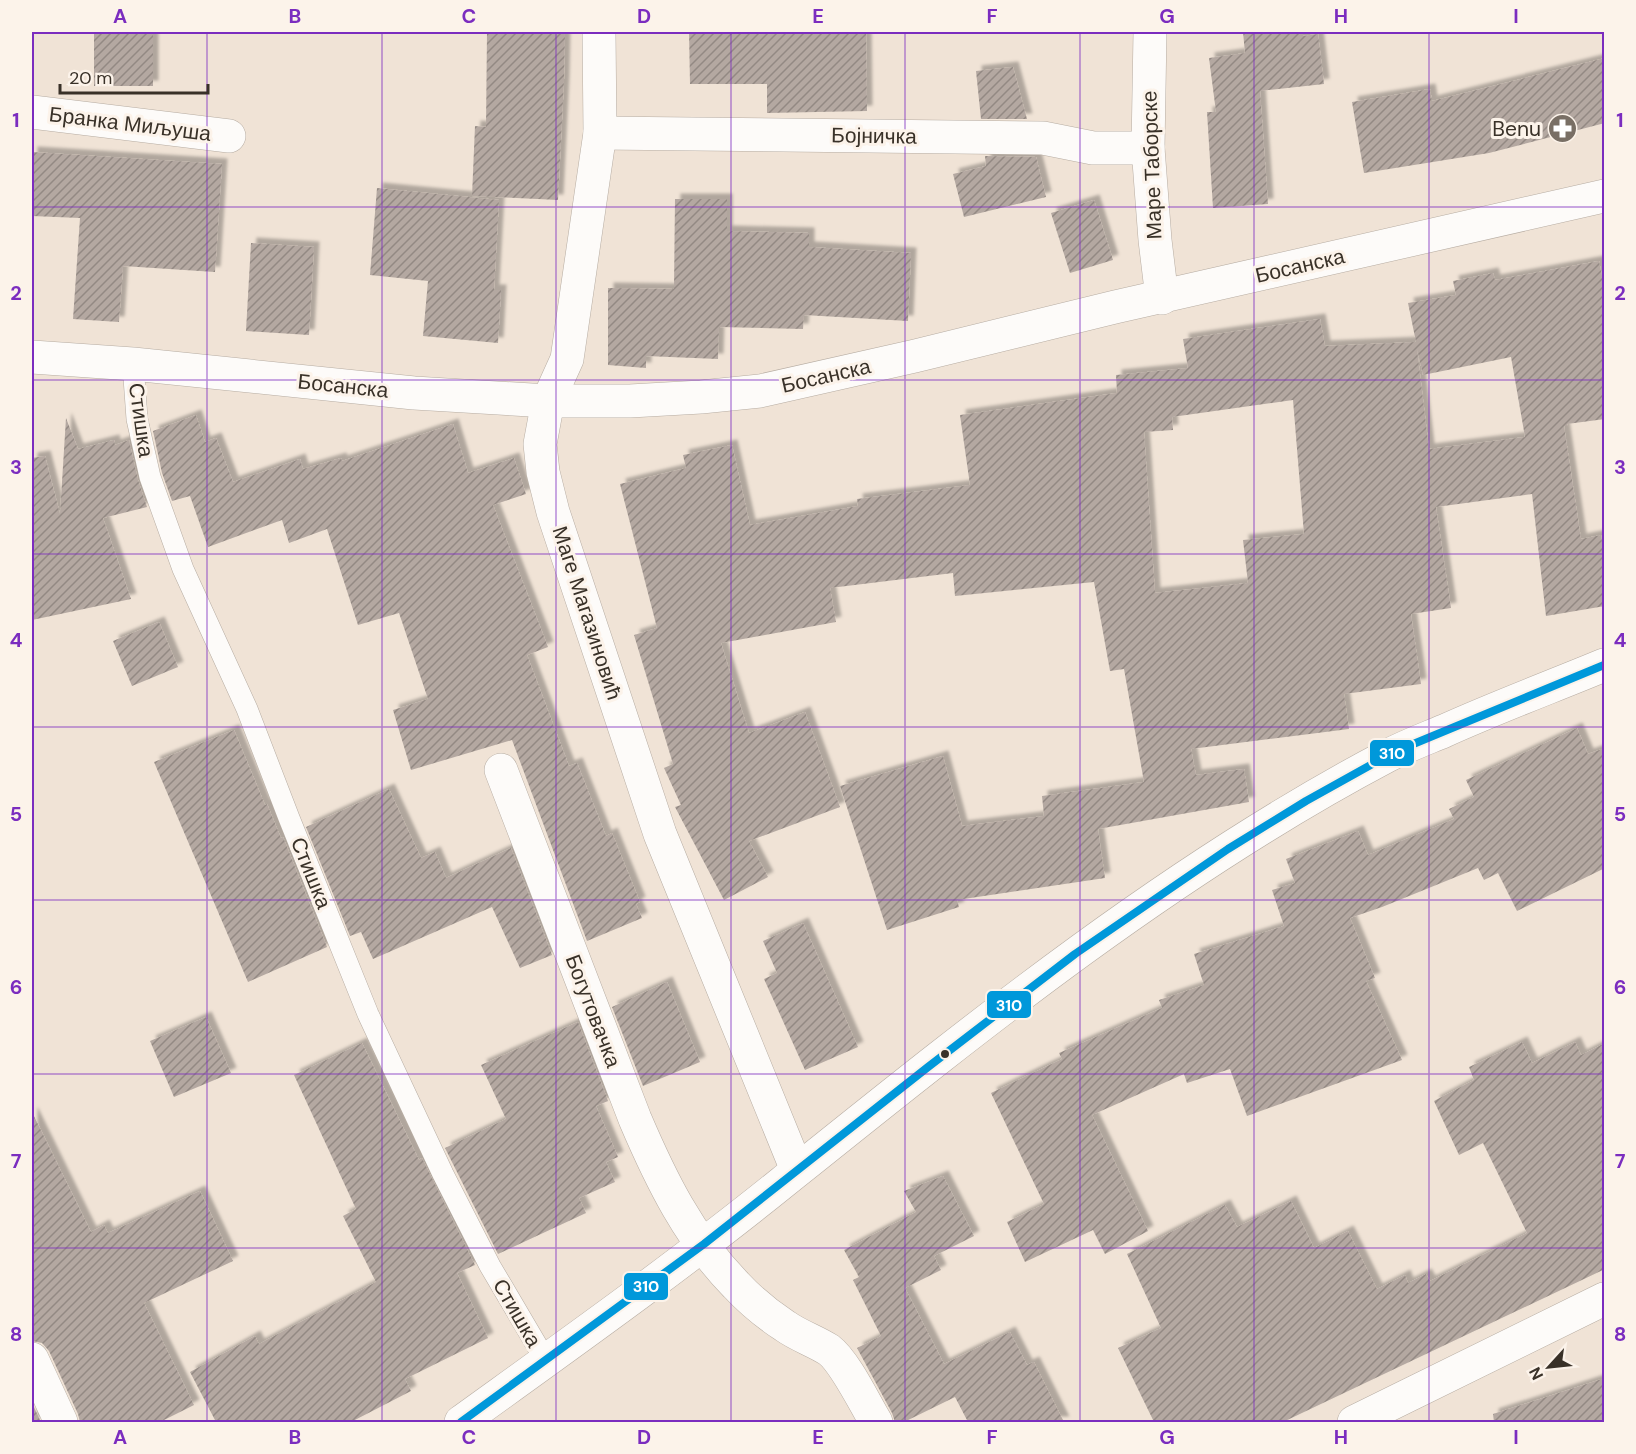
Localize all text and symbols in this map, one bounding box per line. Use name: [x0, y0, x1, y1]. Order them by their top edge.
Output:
text: A: [113, 3, 127, 29]
text: B: [289, 3, 301, 29]
text: C: [462, 3, 476, 29]
text: D: [637, 3, 651, 29]
text: E: [812, 3, 824, 29]
text: F: [986, 3, 998, 29]
text: G: [1159, 3, 1175, 29]
text: H: [1334, 3, 1348, 29]
text: I: [1513, 3, 1519, 29]
scale bar: [60, 57, 208, 95]
text: 20 m: [69, 66, 112, 90]
street label: Маре Таборске: [1135, 90, 1169, 240]
street label: Бранка Миљуша: [47, 100, 213, 148]
text: 1: [12, 107, 20, 133]
text: 1: [1616, 107, 1624, 133]
pharmacy icon: Benu: [1546, 113, 1578, 145]
place label: Benu: [1492, 115, 1541, 143]
street label: Бојничка: [831, 121, 917, 151]
street label: Босанска: [1252, 242, 1348, 290]
text: 2: [10, 280, 22, 306]
text: 2: [1614, 280, 1626, 306]
street label: Босанска: [778, 352, 874, 400]
street label: Босанска: [296, 367, 390, 405]
street label: Стишка: [122, 381, 160, 459]
text: 3: [10, 454, 22, 480]
text: 3: [1614, 454, 1626, 480]
street label: Маге Магазиновић: [546, 523, 628, 703]
text: 4: [10, 627, 23, 653]
text: 4: [1614, 627, 1627, 653]
line badge: 310: [1369, 739, 1415, 767]
text: 310: [1379, 743, 1405, 764]
text: 5: [10, 801, 22, 827]
text: 5: [1614, 801, 1626, 827]
street label: Стишка: [284, 833, 338, 913]
street label: Богутовачка: [559, 950, 628, 1072]
text: 6: [10, 974, 22, 1000]
text: 6: [1614, 974, 1626, 1000]
line badge: 310: [986, 990, 1032, 1019]
text: 310: [996, 995, 1022, 1016]
unlabelled marker: [939, 1048, 951, 1060]
text: 7: [11, 1148, 22, 1174]
text: 7: [1615, 1148, 1626, 1174]
line badge: 310: [623, 1272, 669, 1301]
street label: Стишка: [486, 1274, 548, 1353]
text: 310: [633, 1276, 659, 1297]
text: 8: [10, 1321, 22, 1347]
text: 8: [1614, 1321, 1626, 1347]
north arrow: [1519, 1337, 1579, 1397]
text: N: [1524, 1364, 1548, 1384]
text: A: [113, 1424, 127, 1450]
text: B: [289, 1424, 301, 1450]
text: C: [462, 1424, 476, 1450]
text: D: [637, 1424, 651, 1450]
text: E: [812, 1424, 824, 1450]
text: F: [986, 1424, 998, 1450]
text: G: [1159, 1424, 1175, 1450]
text: H: [1334, 1424, 1348, 1450]
text: I: [1513, 1424, 1519, 1450]

